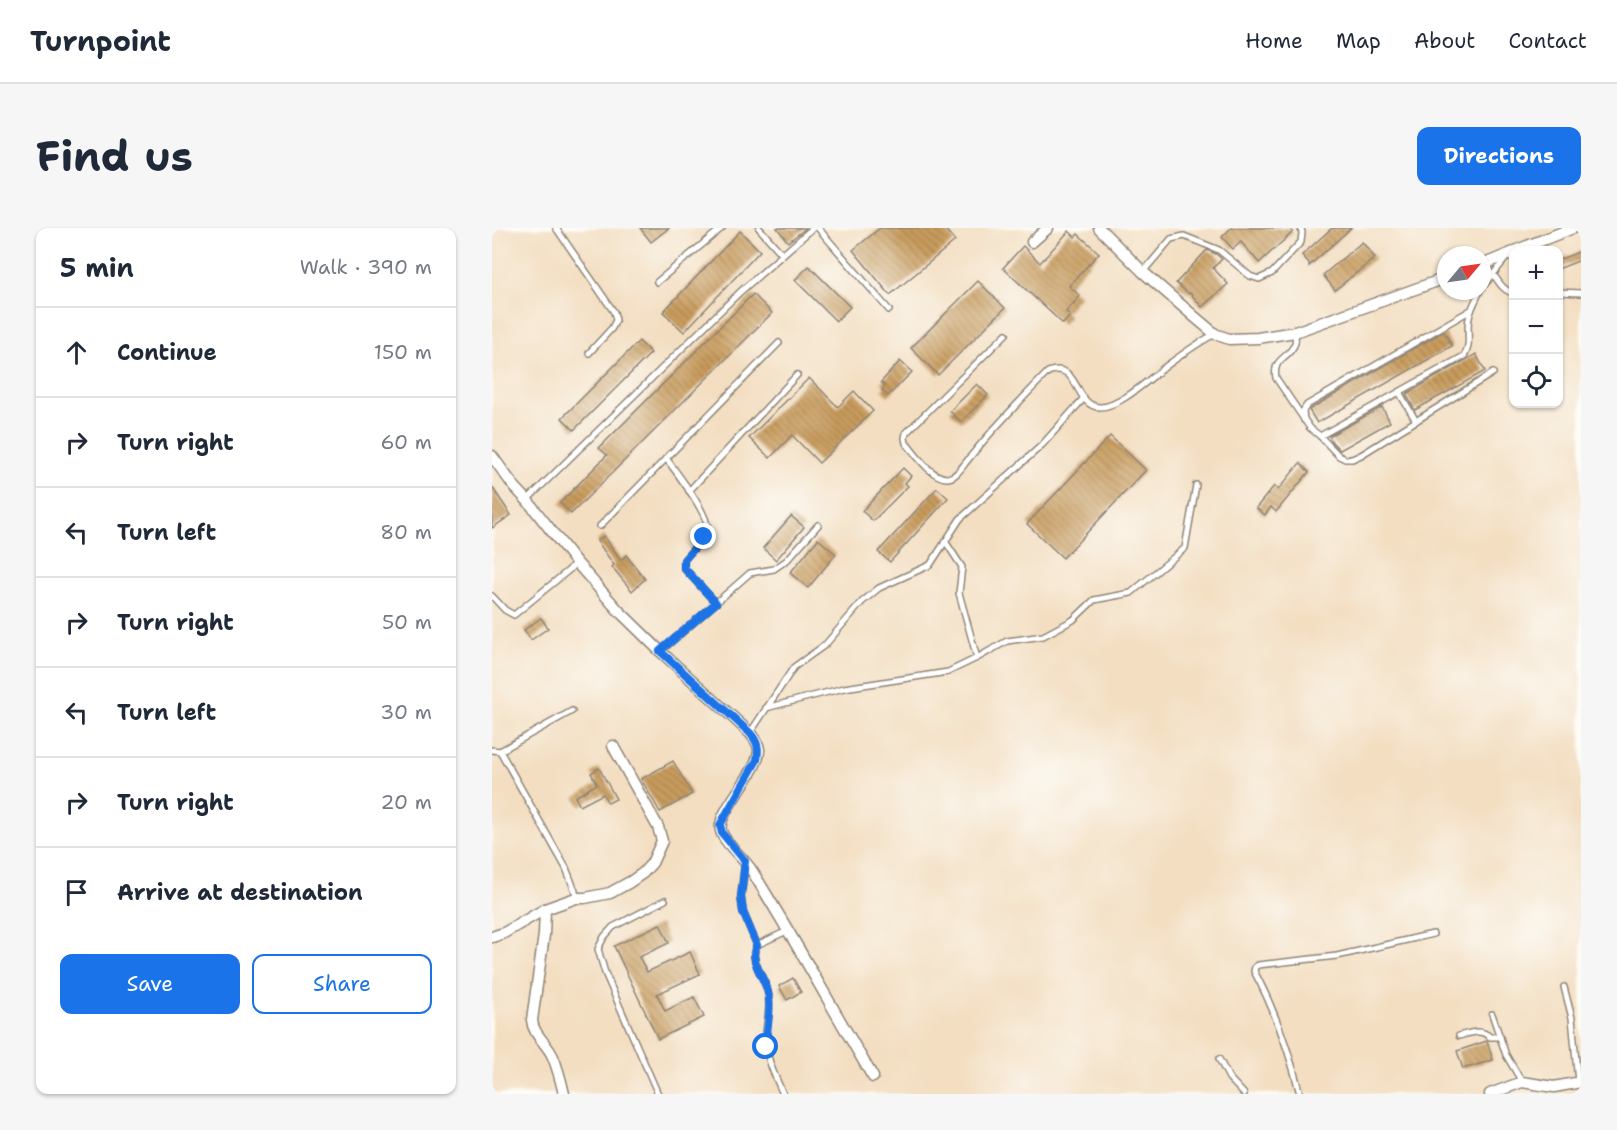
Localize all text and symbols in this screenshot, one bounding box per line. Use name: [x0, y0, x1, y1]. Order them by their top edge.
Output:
text: Turnpoint: [30, 22, 171, 60]
text: Home: [1245, 27, 1303, 55]
text: Map: [1336, 27, 1381, 55]
text: About: [1414, 27, 1475, 55]
text: Contact: [1508, 27, 1587, 55]
button: Directions: [1417, 127, 1581, 185]
text: Find us: [36, 128, 193, 184]
north arrow: [1437, 246, 1491, 300]
map controls: [1509, 246, 1563, 408]
button: +: [1509, 246, 1563, 300]
text: 5 min: [60, 250, 134, 285]
text: Walk · 390 m: [300, 254, 432, 280]
button: −: [1509, 300, 1563, 354]
icon: ahead: [60, 336, 93, 369]
text: Continue: [117, 338, 217, 367]
text: 150 m: [374, 339, 432, 365]
button: locate: [1509, 354, 1563, 408]
icon: right: [60, 426, 93, 459]
text: Turn right: [117, 428, 234, 457]
text: 60 m: [380, 429, 432, 455]
icon: left: [60, 516, 93, 549]
text: Turn left: [117, 518, 216, 547]
text: 80 m: [380, 519, 432, 545]
route end: [690, 523, 716, 549]
icon: right: [60, 606, 93, 639]
text: Turn right: [117, 608, 234, 637]
text: 50 m: [382, 609, 432, 635]
icon: left: [60, 696, 93, 729]
text: Turn left: [117, 698, 216, 727]
text: 30 m: [380, 699, 432, 725]
icon: right: [60, 786, 93, 819]
text: Turn right: [117, 788, 234, 817]
text: 20 m: [381, 789, 432, 815]
icon: arrive: [60, 876, 93, 909]
text: Arrive at destination: [117, 878, 363, 907]
button: Save: [60, 954, 240, 1014]
button: Share: [252, 954, 432, 1014]
route start: [752, 1033, 778, 1059]

